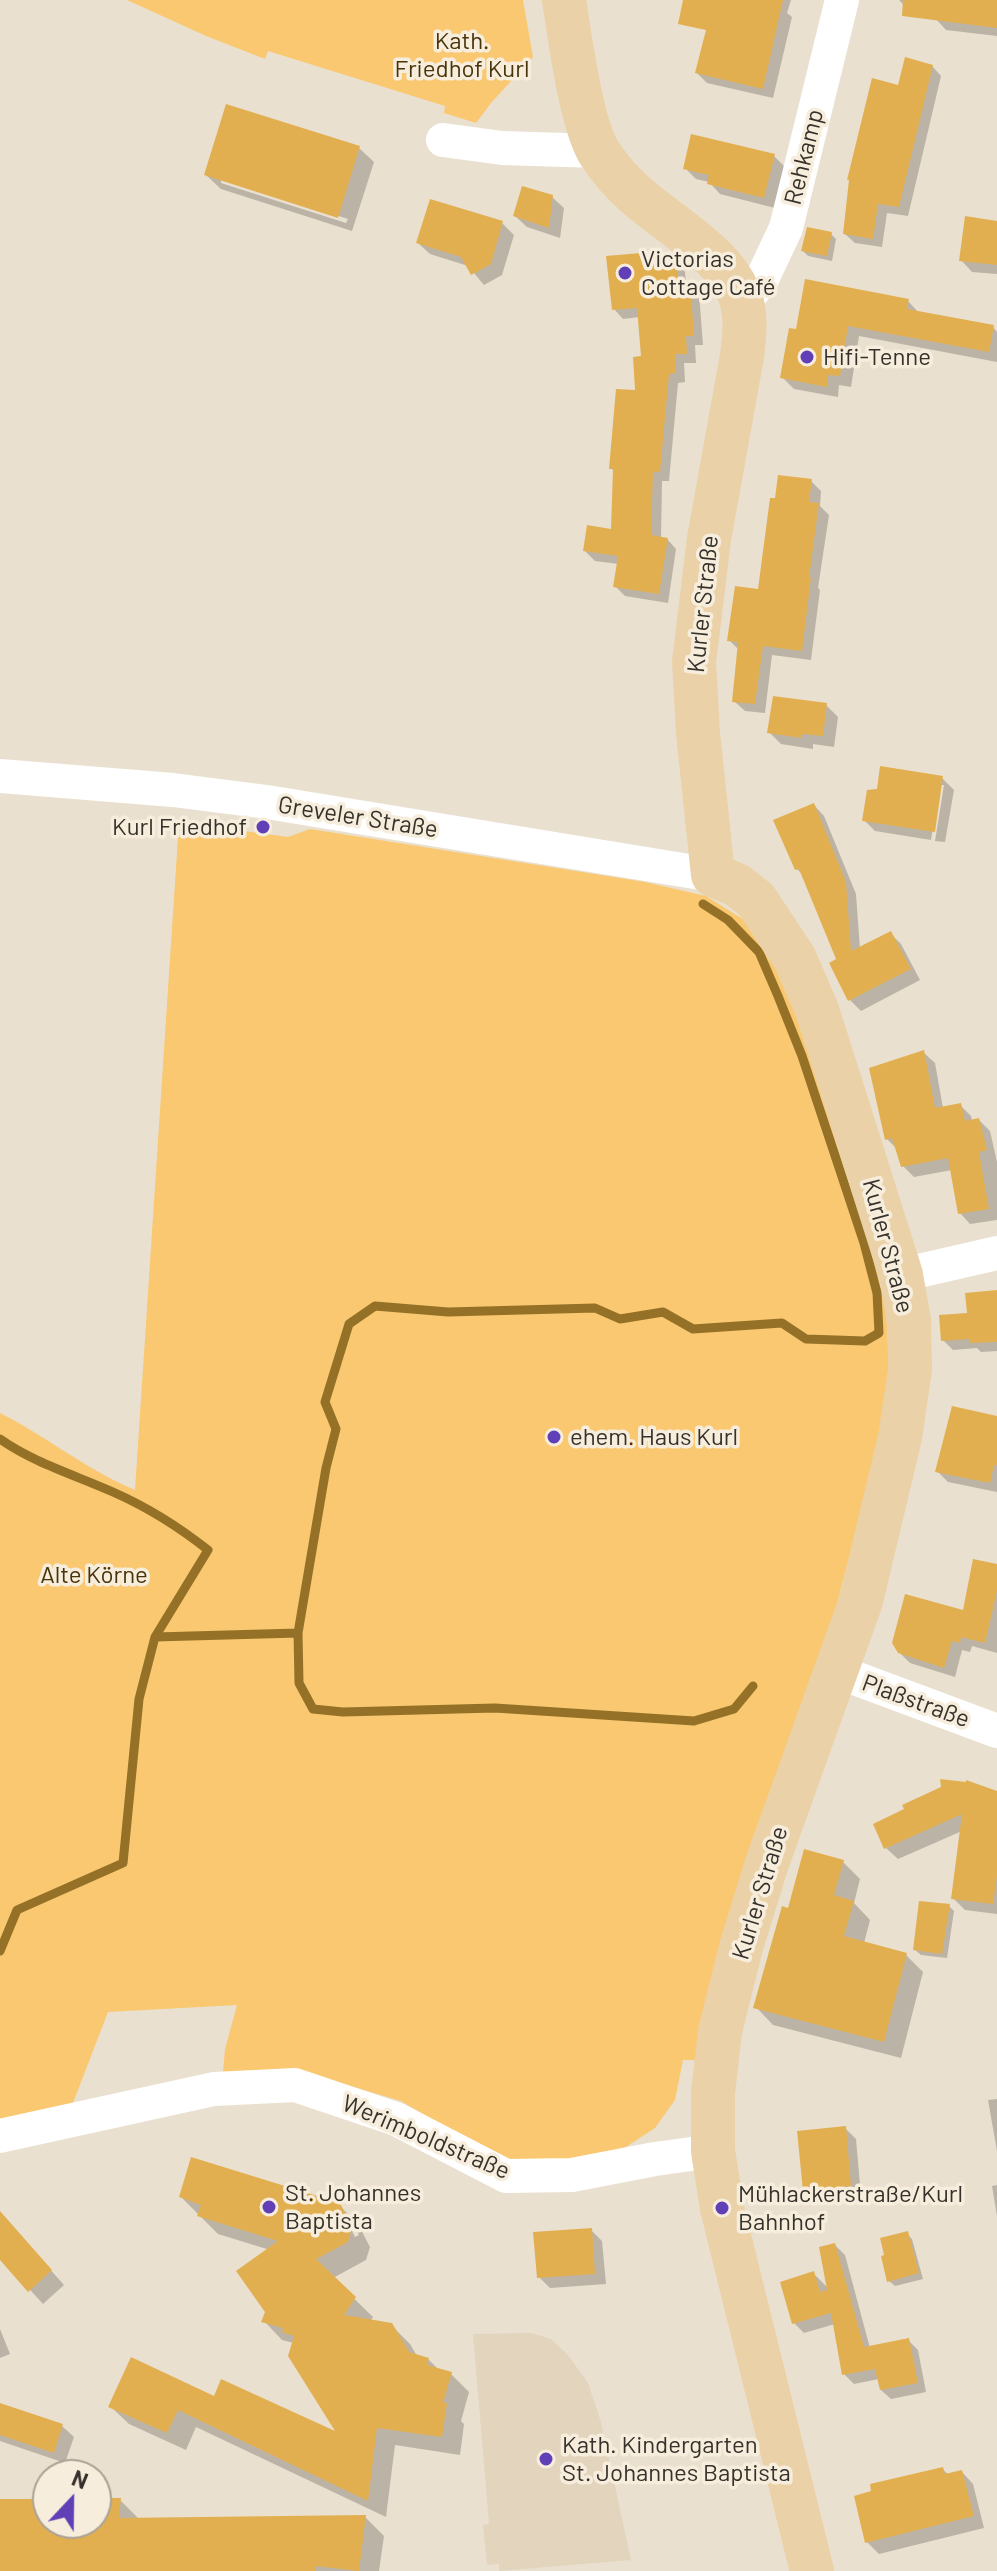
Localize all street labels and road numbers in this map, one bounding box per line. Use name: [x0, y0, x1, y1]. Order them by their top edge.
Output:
street label: Rehkamp: [778, 106, 830, 208]
street label: Kurler Straße: [681, 534, 725, 674]
street label: Greveler Straße: [276, 790, 440, 844]
street label: Kurler Straße: [856, 1176, 920, 1316]
street label: Plaßstraße: [858, 1668, 974, 1734]
street label: Kurler Straße: [726, 1823, 794, 1963]
street label: Werimboldstraße: [338, 2089, 514, 2185]

